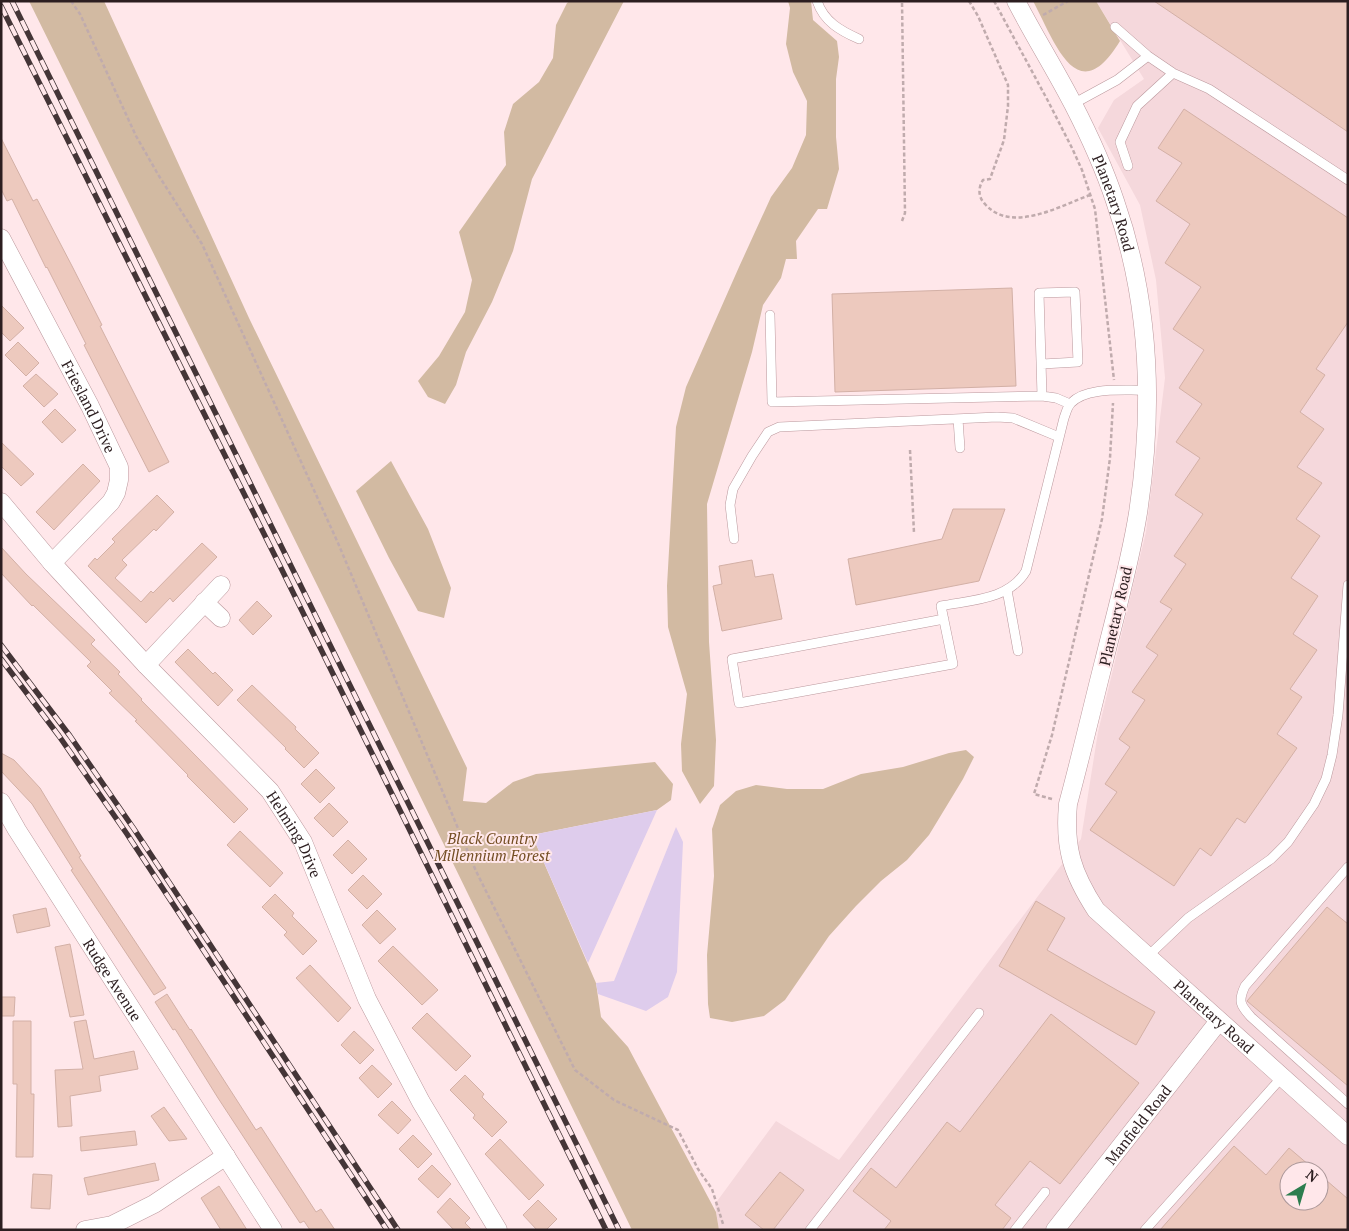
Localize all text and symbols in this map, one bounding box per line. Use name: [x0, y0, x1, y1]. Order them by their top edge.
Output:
street label: Planetary Road: [1088, 151, 1140, 253]
street label: Friesland Drive: [57, 356, 121, 456]
street label: Planetary Road: [1094, 564, 1136, 668]
street label: Helming Drive: [262, 787, 326, 881]
park label: Black Country Millennium Forest: [433, 828, 551, 865]
street label: Rudge Avenue: [79, 935, 147, 1025]
street label: Planetary Road: [1170, 975, 1259, 1057]
street label: Manfield Road: [1100, 1081, 1175, 1169]
north arrow: [1279, 1161, 1329, 1211]
text: N: [1302, 1165, 1323, 1186]

